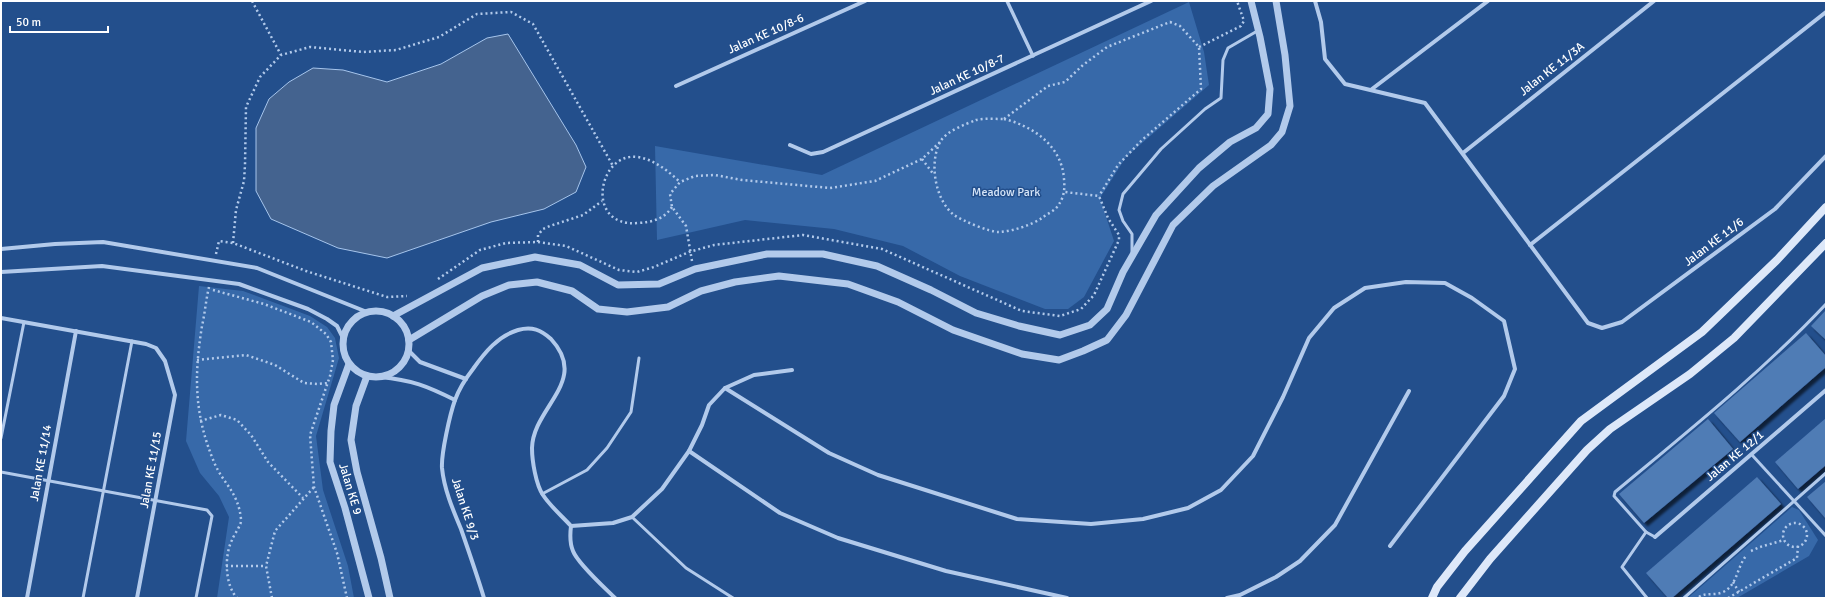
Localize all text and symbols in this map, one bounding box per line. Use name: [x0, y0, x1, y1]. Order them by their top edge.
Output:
scale bar: [10, 8, 108, 34]
street label: Jalan KE 10/8-6: [726, 11, 806, 57]
text: 50 m: [16, 15, 41, 30]
street label: Jalan KE 11/3A: [1516, 39, 1588, 99]
street label: Jalan KE 10/8-7: [927, 51, 1007, 99]
park label: Meadow Park: [972, 185, 1040, 200]
street label: Jalan KE 11/6: [1681, 215, 1747, 269]
street label: Jalan KE 11/14: [27, 423, 55, 502]
street label: Jalan KE 12/1: [1703, 427, 1767, 485]
street label: Jalan KE 11/15: [137, 431, 165, 509]
street label: Jalan KE 9: [335, 461, 365, 517]
street label: Jalan KE 9/3: [448, 476, 482, 542]

